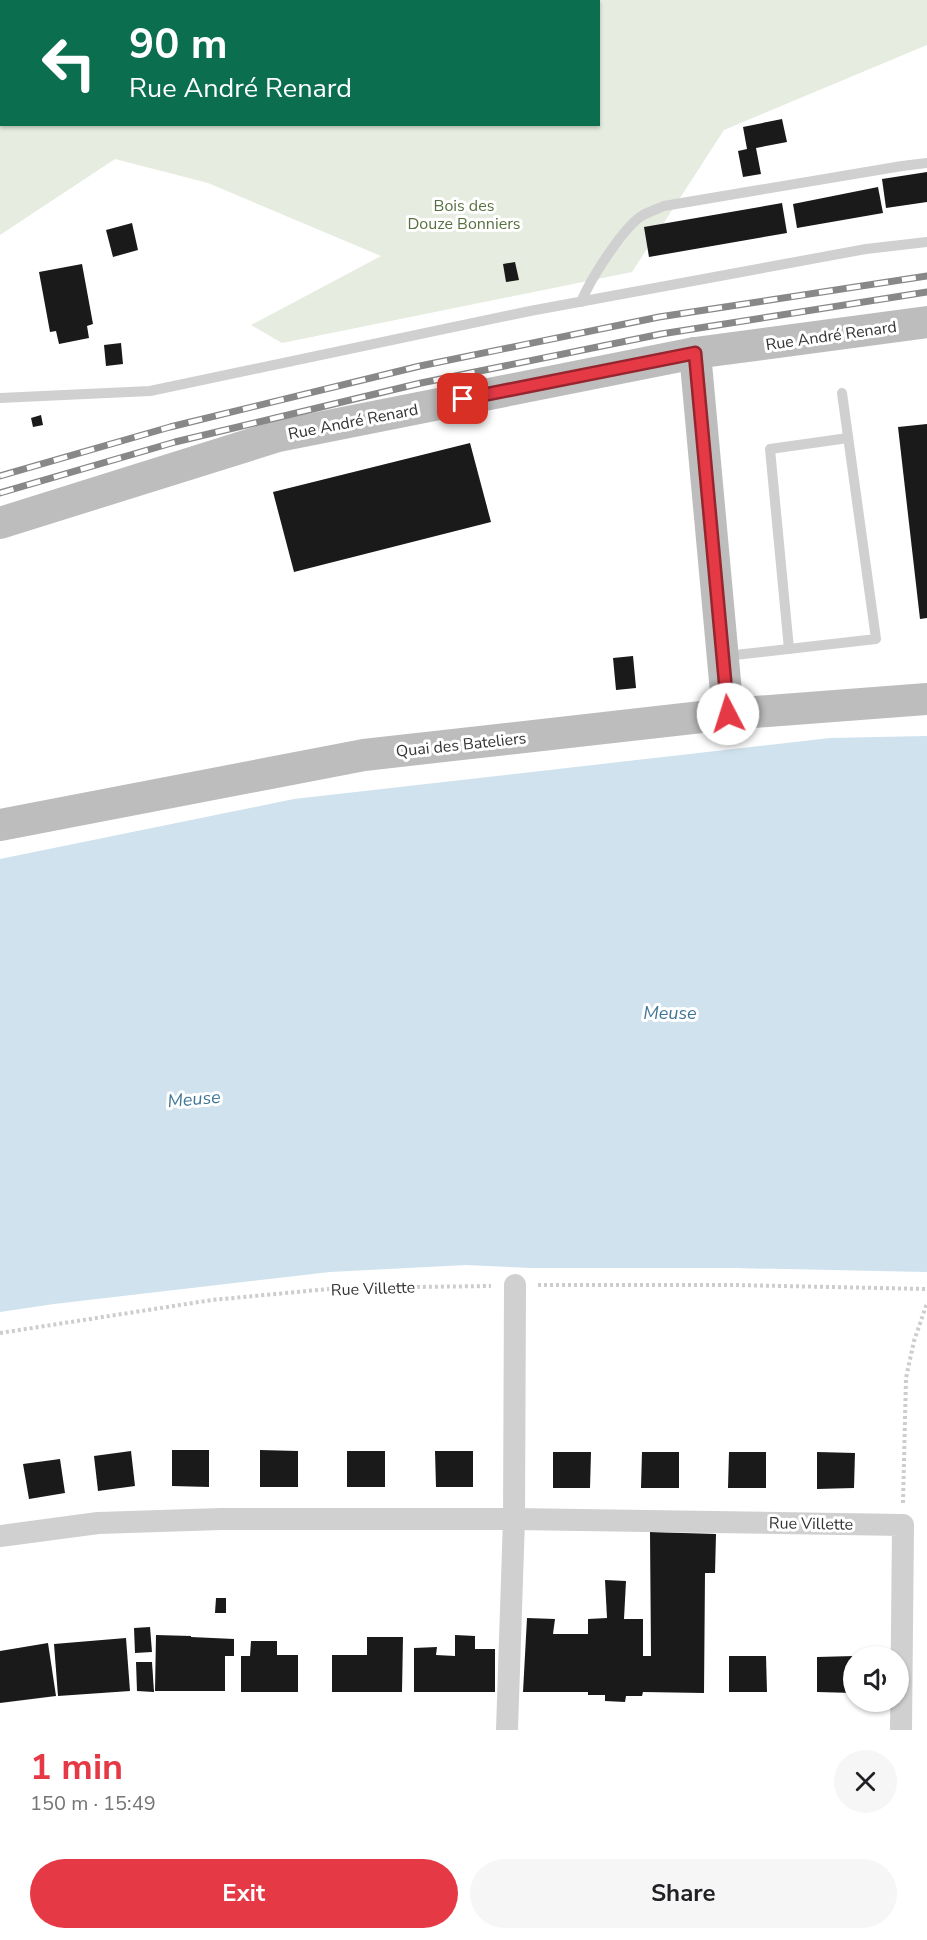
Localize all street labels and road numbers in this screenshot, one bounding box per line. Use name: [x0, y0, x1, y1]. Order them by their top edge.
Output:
street label: Rue André Renard: [764, 316, 898, 356]
street label: Rue André Renard: [286, 399, 420, 445]
street label: Quai des Bateliers: [395, 727, 527, 763]
street label: Rue Villette: [330, 1277, 416, 1301]
street label: Rue Villette: [769, 1512, 853, 1536]

